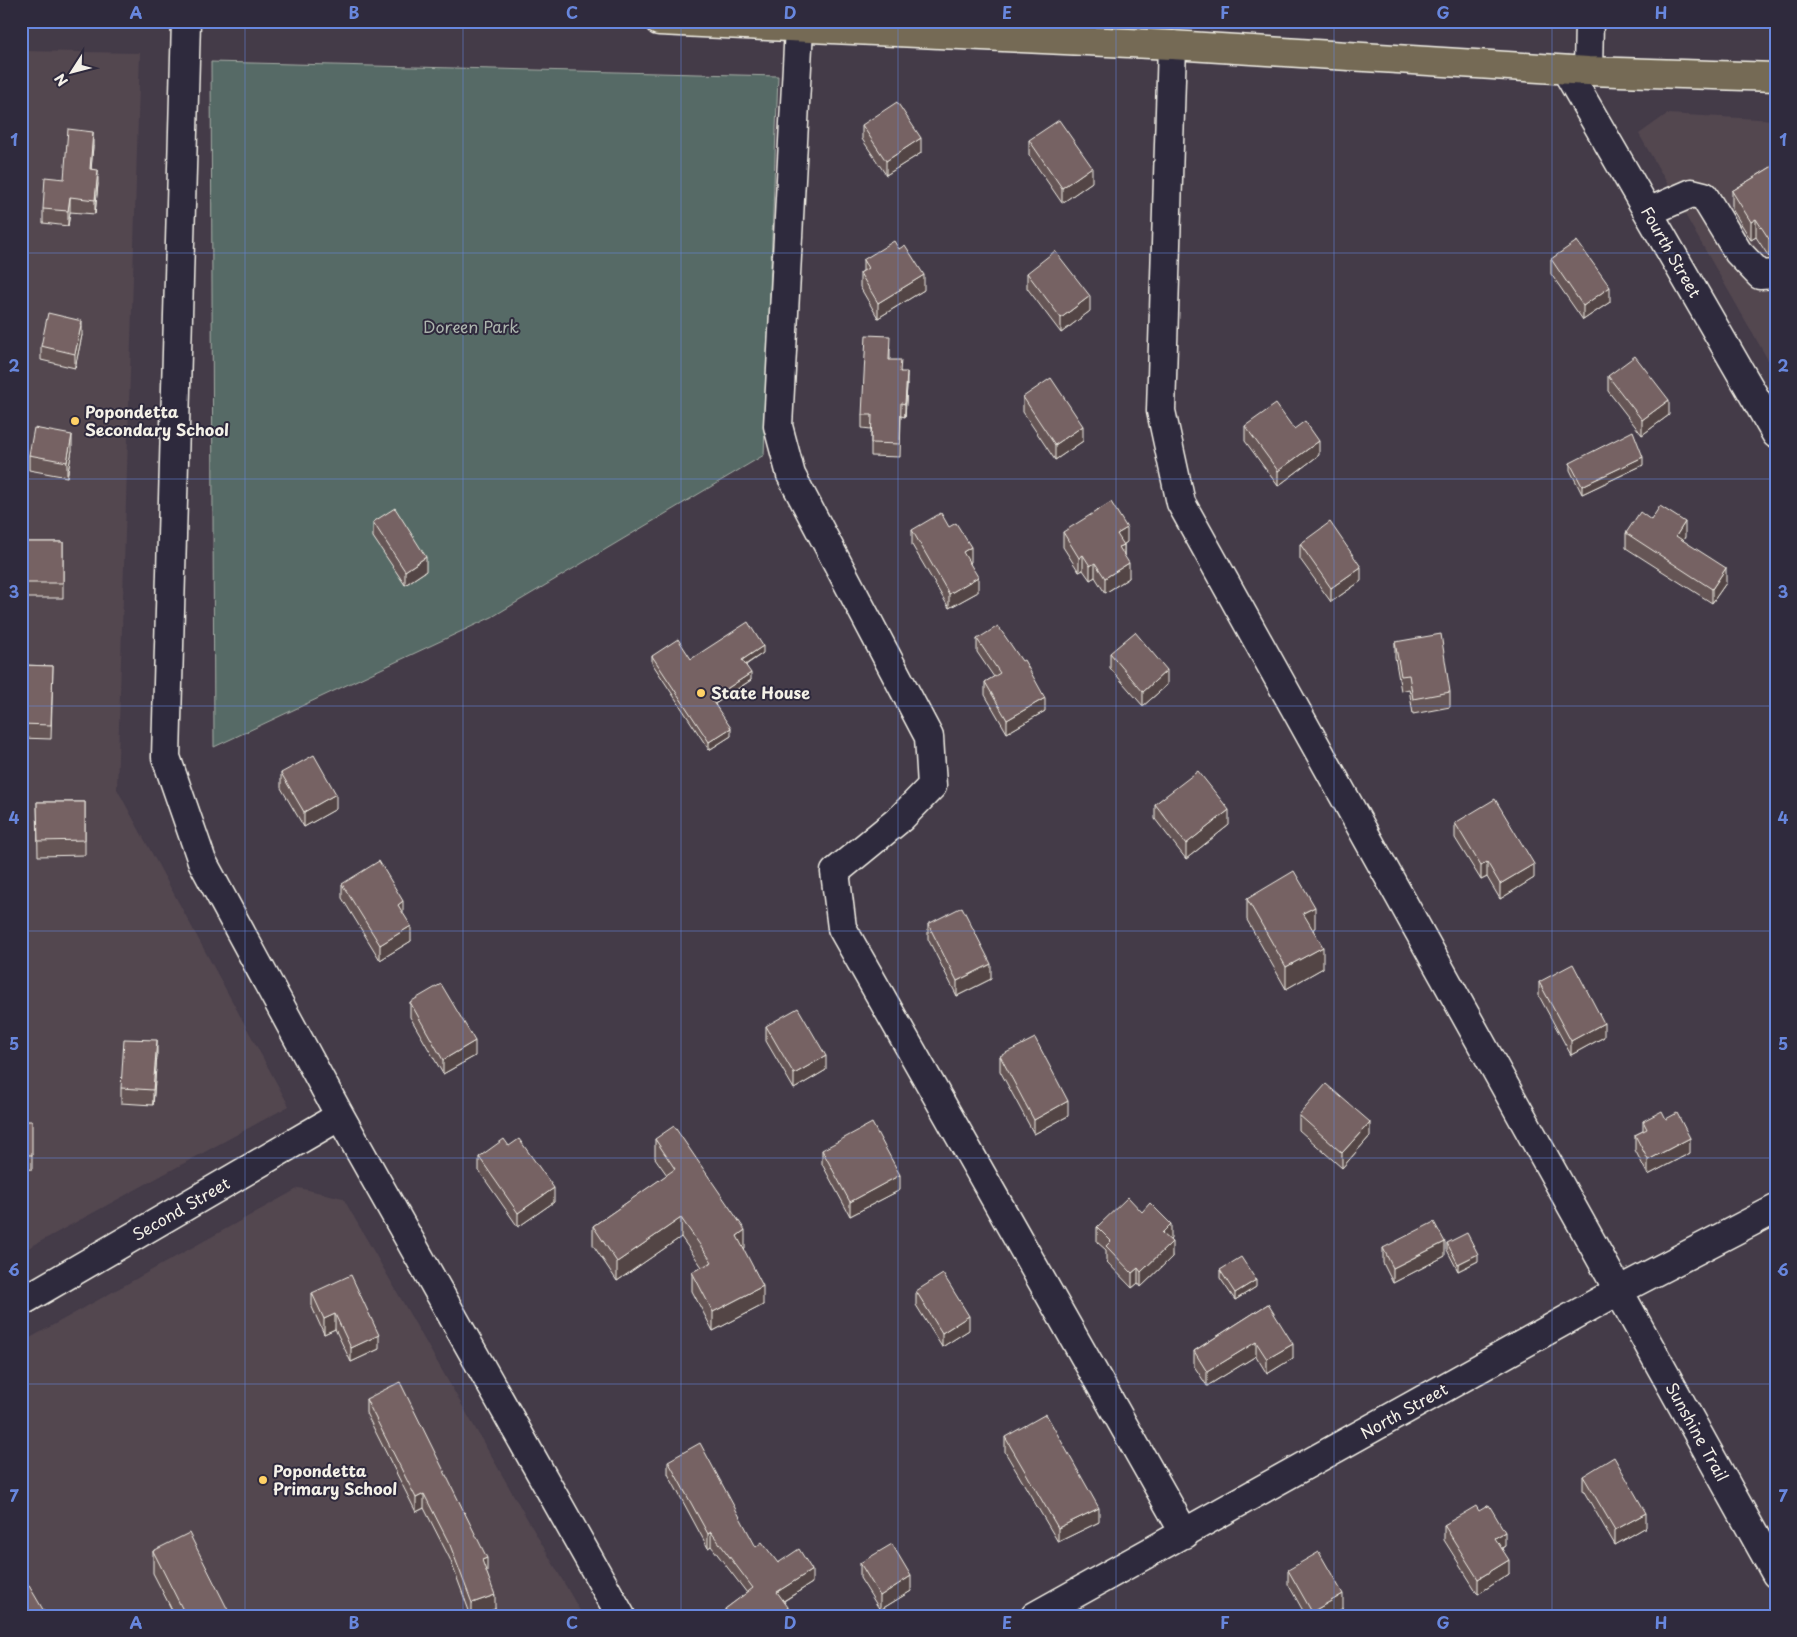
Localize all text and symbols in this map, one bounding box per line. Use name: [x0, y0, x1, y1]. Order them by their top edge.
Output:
text: A: [130, 0, 143, 24]
text: B: [349, 0, 360, 24]
text: C: [566, 0, 578, 24]
text: D: [784, 0, 796, 24]
text: E: [1002, 0, 1012, 24]
text: F: [1220, 0, 1230, 24]
text: G: [1436, 0, 1450, 24]
text: H: [1655, 0, 1667, 24]
north arrow: [48, 48, 98, 98]
text: N: [49, 69, 73, 91]
text: 1: [10, 127, 18, 151]
text: 1: [1779, 127, 1787, 151]
street label: Fourth Street: [1636, 201, 1708, 302]
park label: Doreen Park: [423, 314, 519, 338]
text: 2: [8, 353, 20, 377]
text: 2: [1777, 353, 1789, 377]
place label: Popondetta Secondary School: [85, 399, 229, 441]
marker: Popondetta Secondary School: [69, 415, 81, 427]
text: 3: [9, 579, 19, 603]
text: 3: [1778, 579, 1788, 603]
place label: State House: [711, 680, 810, 704]
marker: State House: [695, 687, 707, 699]
text: 4: [9, 805, 20, 829]
text: 4: [1778, 805, 1789, 829]
text: 5: [9, 1031, 19, 1055]
text: 5: [1778, 1031, 1788, 1055]
street label: Second Street: [127, 1170, 234, 1246]
text: 6: [8, 1257, 20, 1281]
text: 6: [1777, 1257, 1789, 1281]
street label: North Street: [1355, 1376, 1452, 1444]
street label: Sunshine Trail: [1661, 1377, 1735, 1486]
place label: Popondetta Primary School: [273, 1458, 397, 1500]
marker: Popondetta Primary School: [257, 1474, 269, 1486]
text: 7: [9, 1483, 19, 1507]
text: 7: [1778, 1483, 1788, 1507]
text: A: [130, 1610, 143, 1634]
text: B: [349, 1610, 360, 1634]
text: C: [566, 1610, 578, 1634]
text: D: [784, 1610, 796, 1634]
text: E: [1002, 1610, 1012, 1634]
text: F: [1220, 1610, 1230, 1634]
text: G: [1436, 1610, 1450, 1634]
text: H: [1655, 1610, 1667, 1634]

